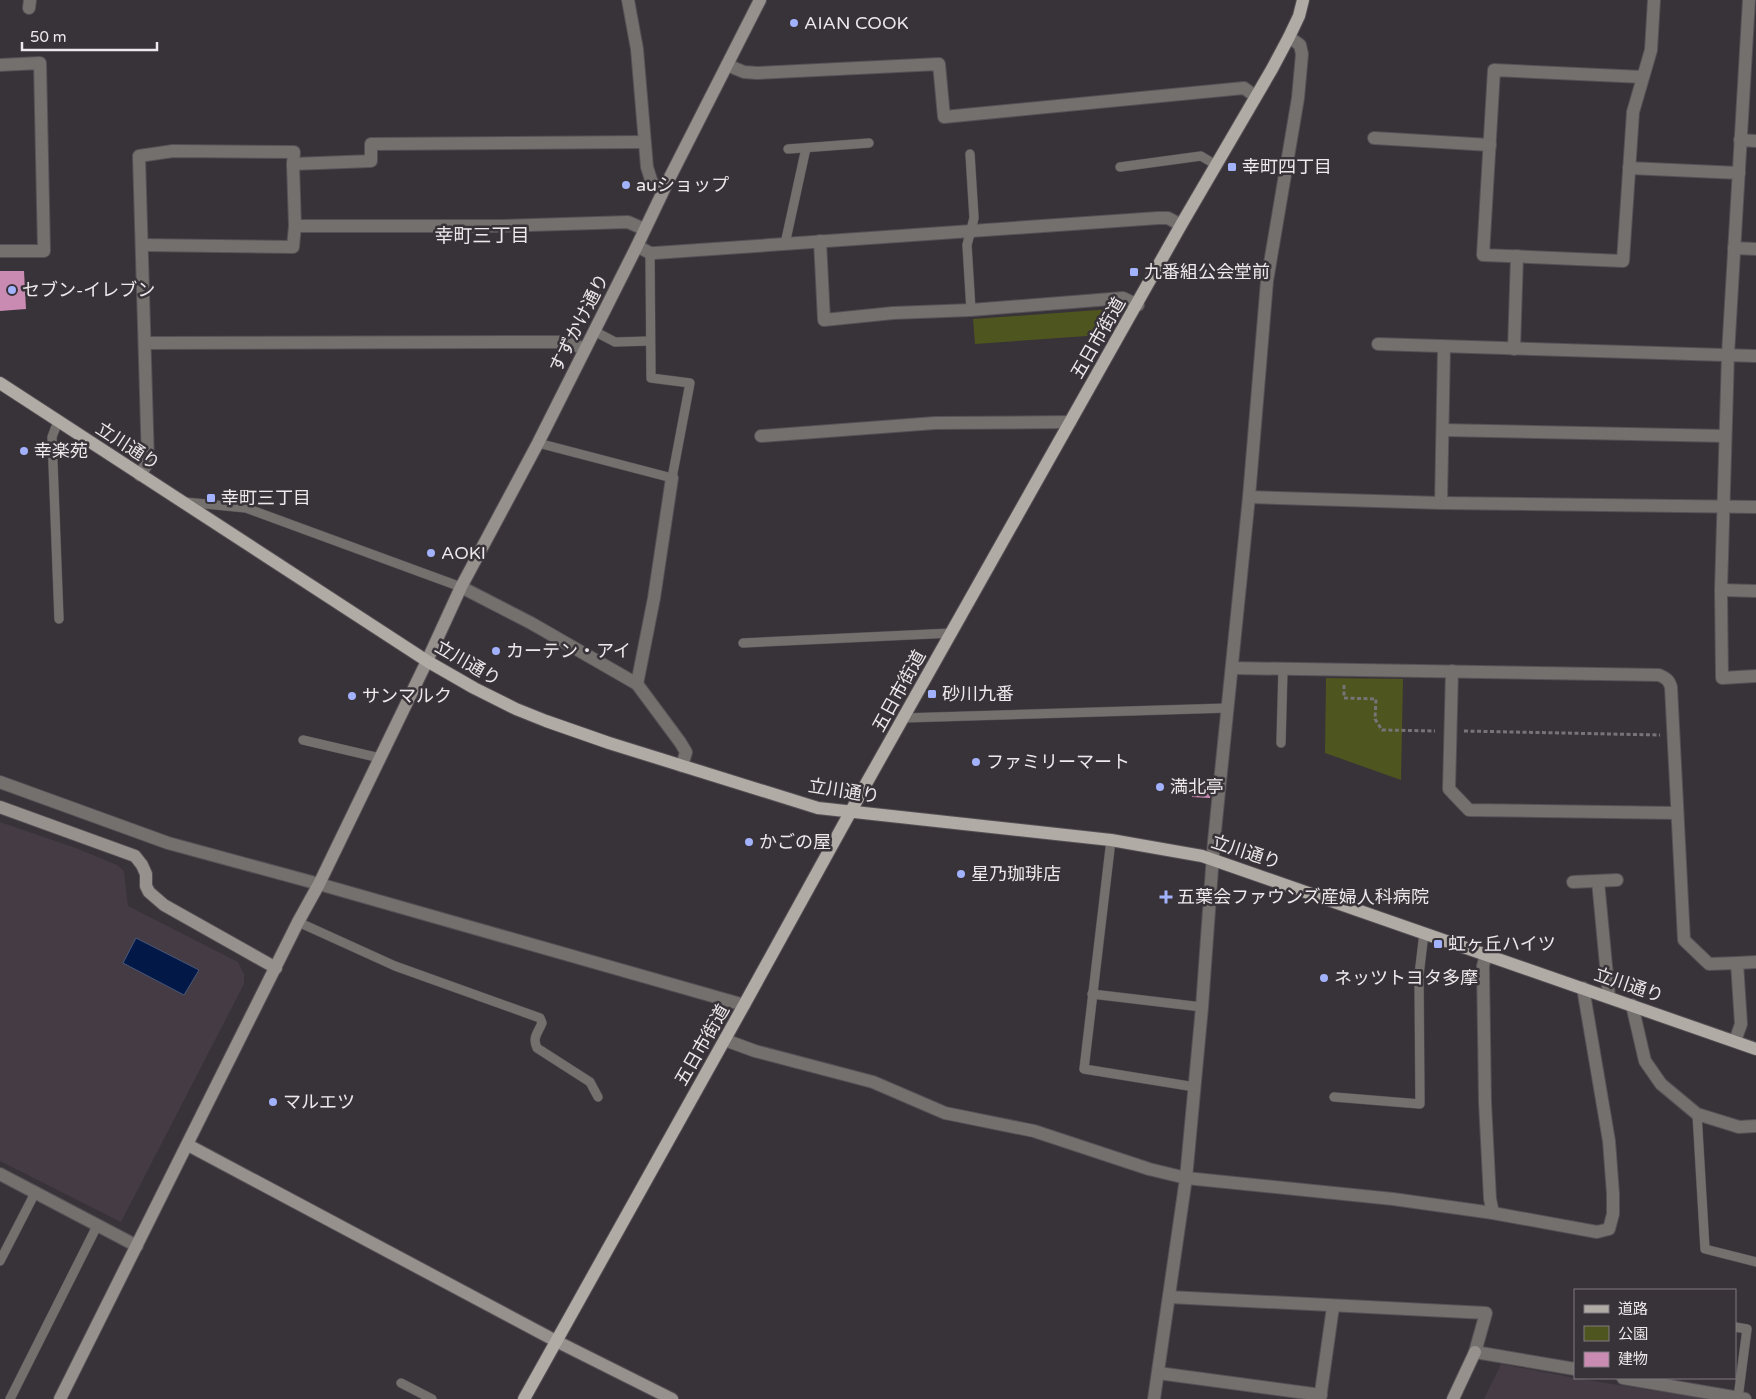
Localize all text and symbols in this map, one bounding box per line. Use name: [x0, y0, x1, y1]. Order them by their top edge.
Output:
place label: AIAN COOK: [804, 12, 909, 34]
marker: AIAN COOK: [788, 17, 800, 29]
scale bar: [22, 20, 158, 52]
text: 50 m: [30, 28, 67, 46]
place label: 幸町四丁目: [1242, 156, 1332, 178]
marker: 幸町四丁目: [1226, 161, 1238, 173]
place label: auショップ: [636, 174, 729, 196]
marker: auショップ: [620, 179, 632, 191]
district label: 幸町三丁目: [434, 225, 530, 247]
place label: 九番組公会堂前: [1144, 261, 1270, 283]
marker: 九番組公会堂前: [1128, 266, 1140, 278]
street label: すずかけ通り: [545, 270, 613, 376]
place label: セブン-イレブン: [22, 279, 155, 301]
marker: セブン-イレブン: [6, 284, 18, 296]
street label: 五日市街道: [1066, 294, 1130, 382]
street label: 立川通り: [92, 417, 164, 475]
place label: 幸楽苑: [34, 440, 88, 462]
marker: 幸楽苑: [18, 445, 30, 457]
place label: 幸町三丁目: [221, 487, 311, 509]
marker: 幸町三丁目: [205, 492, 217, 504]
place label: AOKI: [441, 542, 486, 564]
marker: AOKI: [425, 547, 437, 559]
street label: 立川通り: [431, 635, 505, 691]
place label: カーテン・アイ: [506, 640, 631, 662]
marker: カーテン・アイ: [490, 645, 502, 657]
street label: 五日市街道: [868, 646, 930, 736]
place label: 砂川九番: [942, 683, 1014, 705]
place label: サンマルク: [362, 685, 452, 707]
marker: 砂川九番: [926, 688, 938, 700]
marker: サンマルク: [346, 690, 358, 702]
place label: ファミリーマート: [986, 751, 1130, 773]
marker: ファミリーマート: [970, 756, 982, 768]
street label: 立川通り: [807, 775, 881, 807]
place label: 満北亭: [1170, 776, 1224, 798]
marker: 満北亭: [1154, 781, 1166, 793]
street label: 立川通り: [1208, 830, 1284, 874]
place label: かごの屋: [759, 831, 831, 853]
marker: かごの屋: [743, 836, 755, 848]
place label: 星乃珈琲店: [971, 863, 1061, 885]
marker: 星乃珈琲店: [955, 868, 967, 880]
place label: 五葉会ファウンズ産婦人科病院: [1177, 886, 1429, 908]
marker: 五葉会ファウンズ産婦人科病院: [1159, 890, 1173, 904]
place label: 虹ヶ丘ハイツ: [1448, 933, 1556, 955]
marker: 虹ヶ丘ハイツ: [1432, 938, 1444, 950]
street label: 立川通り: [1591, 963, 1667, 1007]
place label: ネッツトヨタ多摩: [1334, 967, 1478, 989]
marker: ネッツトヨタ多摩: [1318, 972, 1330, 984]
street label: 五日市街道: [670, 1001, 734, 1089]
place label: マルエツ: [283, 1091, 355, 1113]
marker: マルエツ: [267, 1096, 279, 1108]
legend: [1574, 1289, 1736, 1379]
text: 道路: [1618, 1300, 1648, 1318]
text: 公園: [1618, 1325, 1648, 1343]
text: 建物: [1618, 1350, 1648, 1368]

